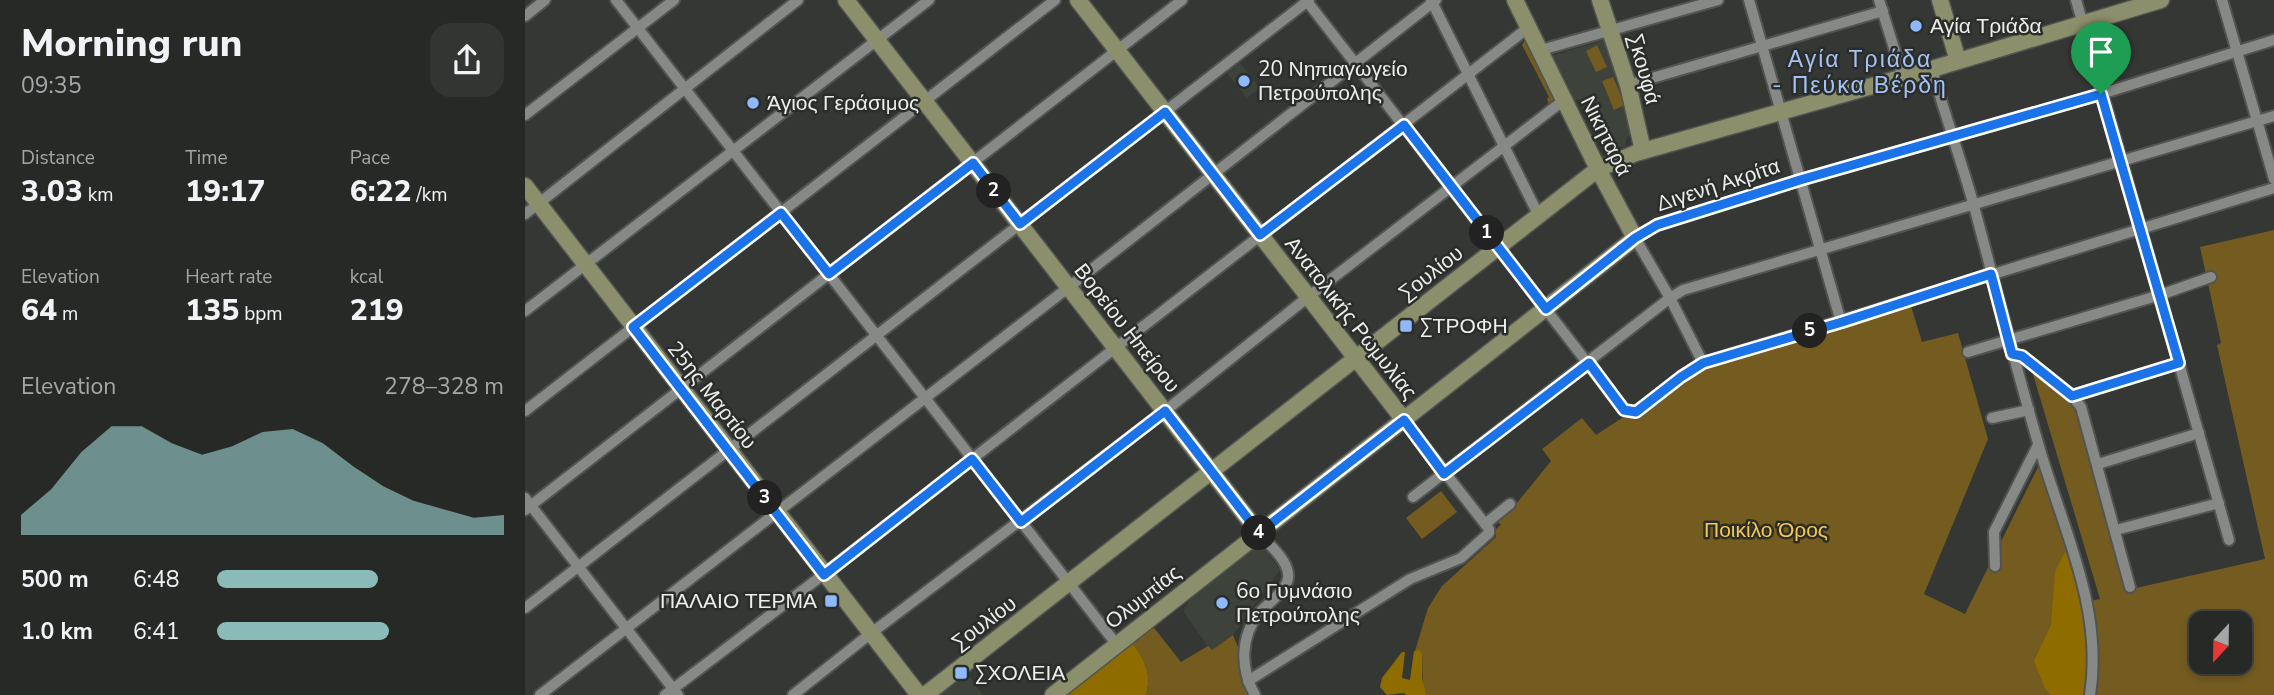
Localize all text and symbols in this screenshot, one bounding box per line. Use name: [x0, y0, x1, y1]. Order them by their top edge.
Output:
place label: Αγία Τριάδα: [1930, 12, 2042, 40]
text: Morning run: [21, 18, 242, 69]
marker: Αγία Τριάδα: [1908, 18, 1924, 34]
pin: [2071, 22, 2131, 94]
button: share: [430, 23, 504, 97]
street label: Σκουφά: [1621, 31, 1667, 107]
icon: arrive: [2082, 33, 2120, 71]
district label: Αγία Τριάδα - Πεύκα Βέρδη: [1772, 44, 1948, 101]
place label: 20 Νηπιαγωγείο Πετρούπολης: [1258, 55, 1408, 107]
text: 09:35: [21, 70, 81, 101]
marker: 20 Νηπιαγωγείο Πετρούπολης: [1236, 73, 1252, 89]
place label: Άγιος Γεράσιμος: [767, 89, 919, 117]
street label: Νικηταρά: [1574, 91, 1638, 181]
marker: Άγιος Γεράσιμος: [745, 95, 761, 111]
text: Distance: [21, 145, 95, 171]
text: Time: [185, 145, 228, 171]
text: Pace: [350, 145, 390, 171]
street label: Διγενή Ακρίτα: [1652, 152, 1784, 218]
text: 3.03: [21, 171, 83, 212]
text: 19:17: [185, 171, 265, 212]
text: 6:22: [350, 171, 411, 212]
pin: 2: [977, 174, 1011, 208]
text: 2: [988, 177, 999, 203]
text: km: [83, 182, 113, 208]
text: /km: [411, 182, 447, 208]
pin: 1: [1469, 216, 1504, 250]
text: 1: [1481, 219, 1492, 245]
street label: Ανατολικής Ρωμυλίας: [1279, 231, 1423, 405]
street label: Σουλίου: [1393, 239, 1469, 307]
street label: Βορείου Ηπείρου: [1068, 258, 1186, 398]
text: Elevation: [21, 264, 100, 290]
text: Heart rate: [185, 264, 272, 290]
text: kcal: [350, 264, 383, 290]
text: 64: [21, 290, 57, 331]
text: 135: [185, 290, 239, 331]
text: 219: [350, 290, 404, 331]
text: m: [57, 301, 78, 327]
text: bpm: [239, 301, 283, 327]
place label: ΣΤΡΟΦΗ: [1420, 312, 1508, 340]
pin: 5: [1793, 314, 1827, 348]
text: 5: [1804, 317, 1815, 343]
marker: ΣΤΡΟΦΗ: [1398, 318, 1414, 334]
street label: 25ης Μαρτίου: [661, 335, 763, 455]
text: Elevation: [21, 371, 116, 402]
text: 278–328 m: [384, 371, 504, 402]
pin: 3: [747, 480, 783, 516]
text: 3: [759, 484, 770, 510]
pin: 4: [1241, 516, 1277, 550]
park label: Ποικίλο Όρος: [1704, 516, 1828, 544]
text: 4: [1253, 519, 1264, 545]
street label: Ολυμπίας: [1099, 559, 1187, 635]
text: 500 m: [21, 564, 89, 595]
text: 6:48: [133, 564, 180, 595]
place label: 6ο Γυμνάσιο Πετρούπολης: [1236, 577, 1360, 629]
place label: ΠΑΛΑΙΟ ΤΕΡΜΑ: [660, 587, 817, 615]
street label: Σουλίου: [946, 590, 1022, 656]
marker: ΠΑΛΑΙΟ ΤΕΡΜΑ: [823, 593, 839, 609]
marker: 6ο Γυμνάσιο Πετρούπολης: [1214, 595, 1230, 611]
north arrow: [2189, 611, 2252, 674]
map controls: [2189, 611, 2252, 674]
text: 1.0 km: [21, 616, 93, 647]
text: 6:41: [133, 616, 180, 647]
place label: ΣΧΟΛΕΙΑ: [975, 659, 1065, 687]
marker: ΣΧΟΛΕΙΑ: [953, 665, 969, 681]

